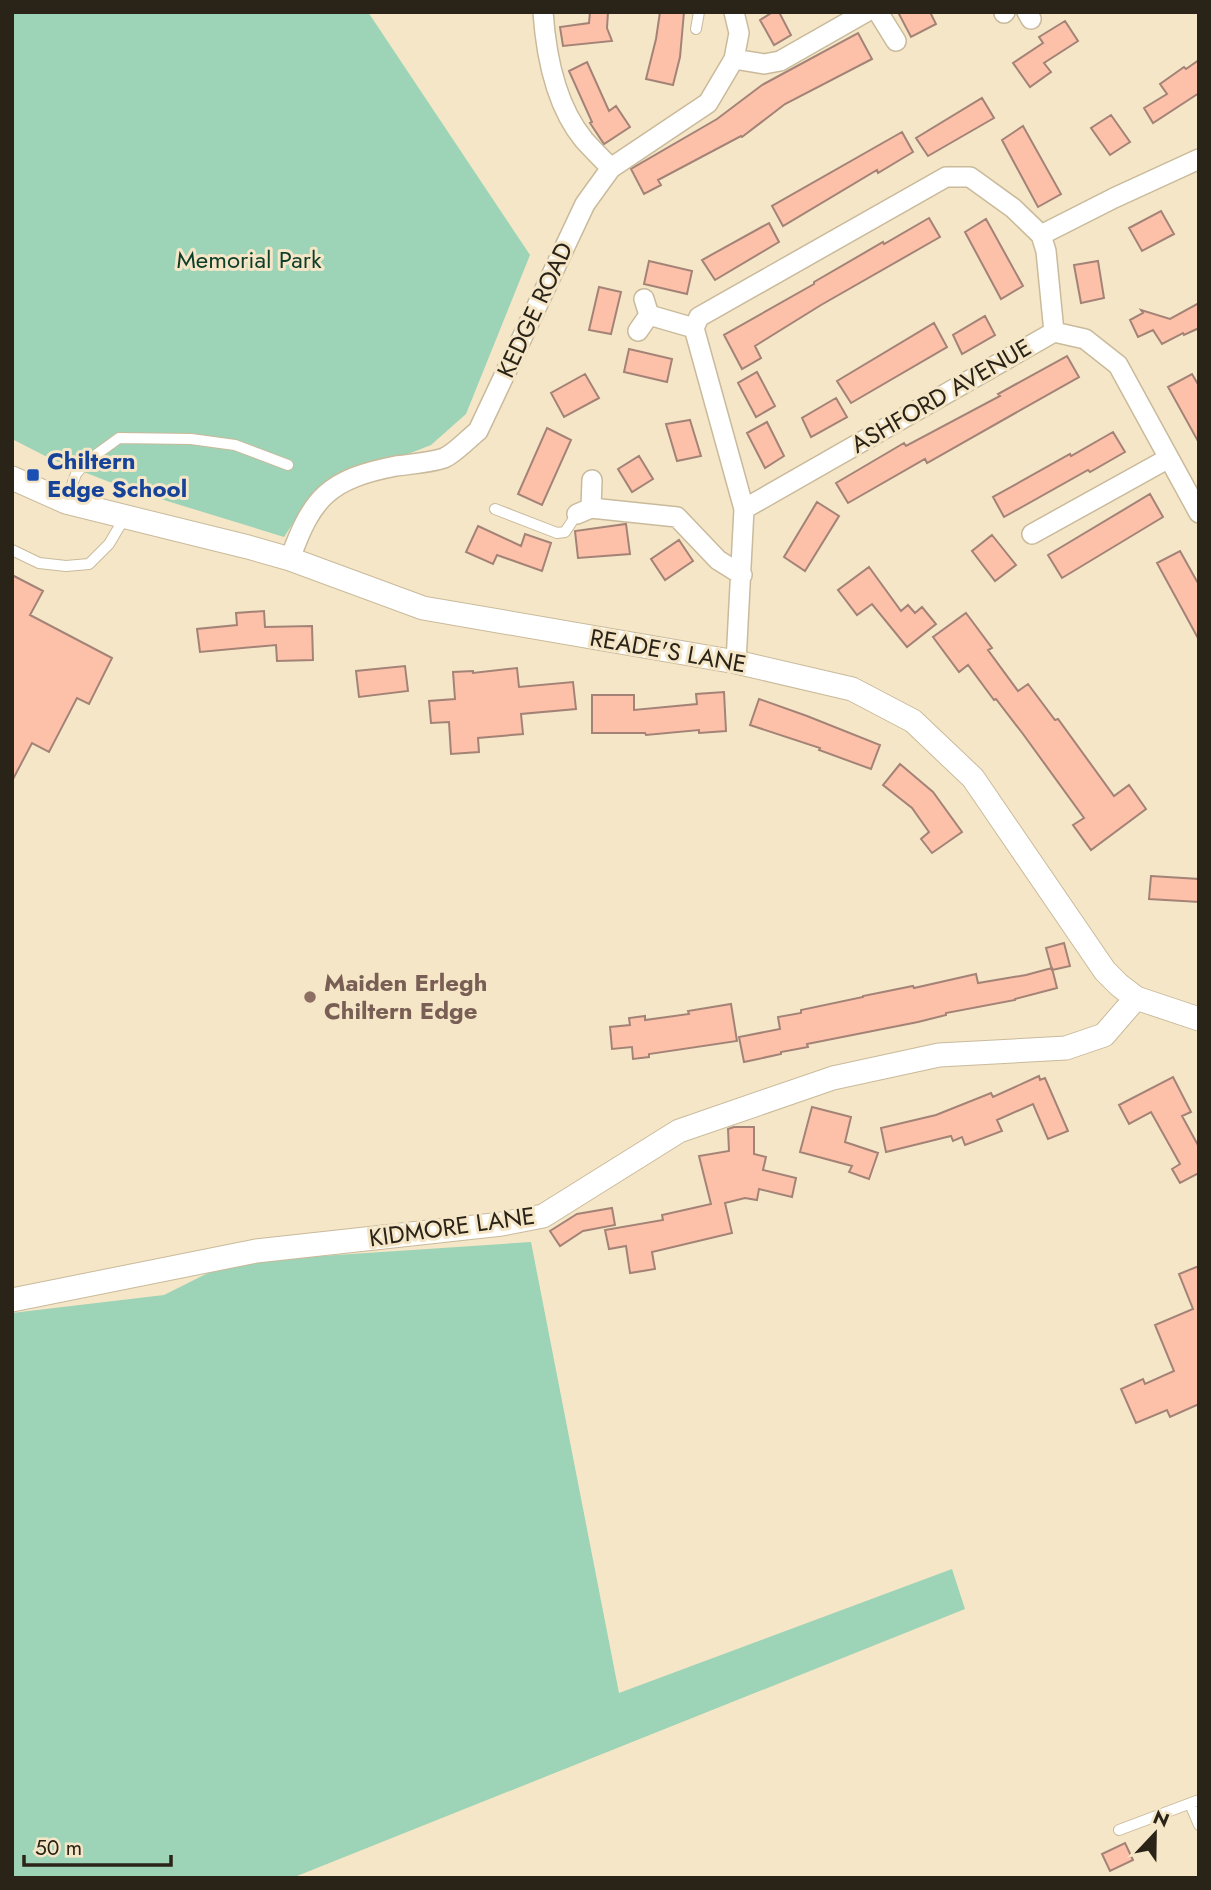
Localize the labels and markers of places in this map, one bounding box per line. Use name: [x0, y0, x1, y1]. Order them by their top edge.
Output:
place label: Chiltern Edge School: [47, 443, 187, 506]
marker: Chiltern Edge School: [25, 467, 41, 483]
place label: Maiden Erlegh Chiltern Edge: [324, 965, 487, 1028]
marker: Maiden Erlegh Chiltern Edge: [302, 989, 318, 1005]

